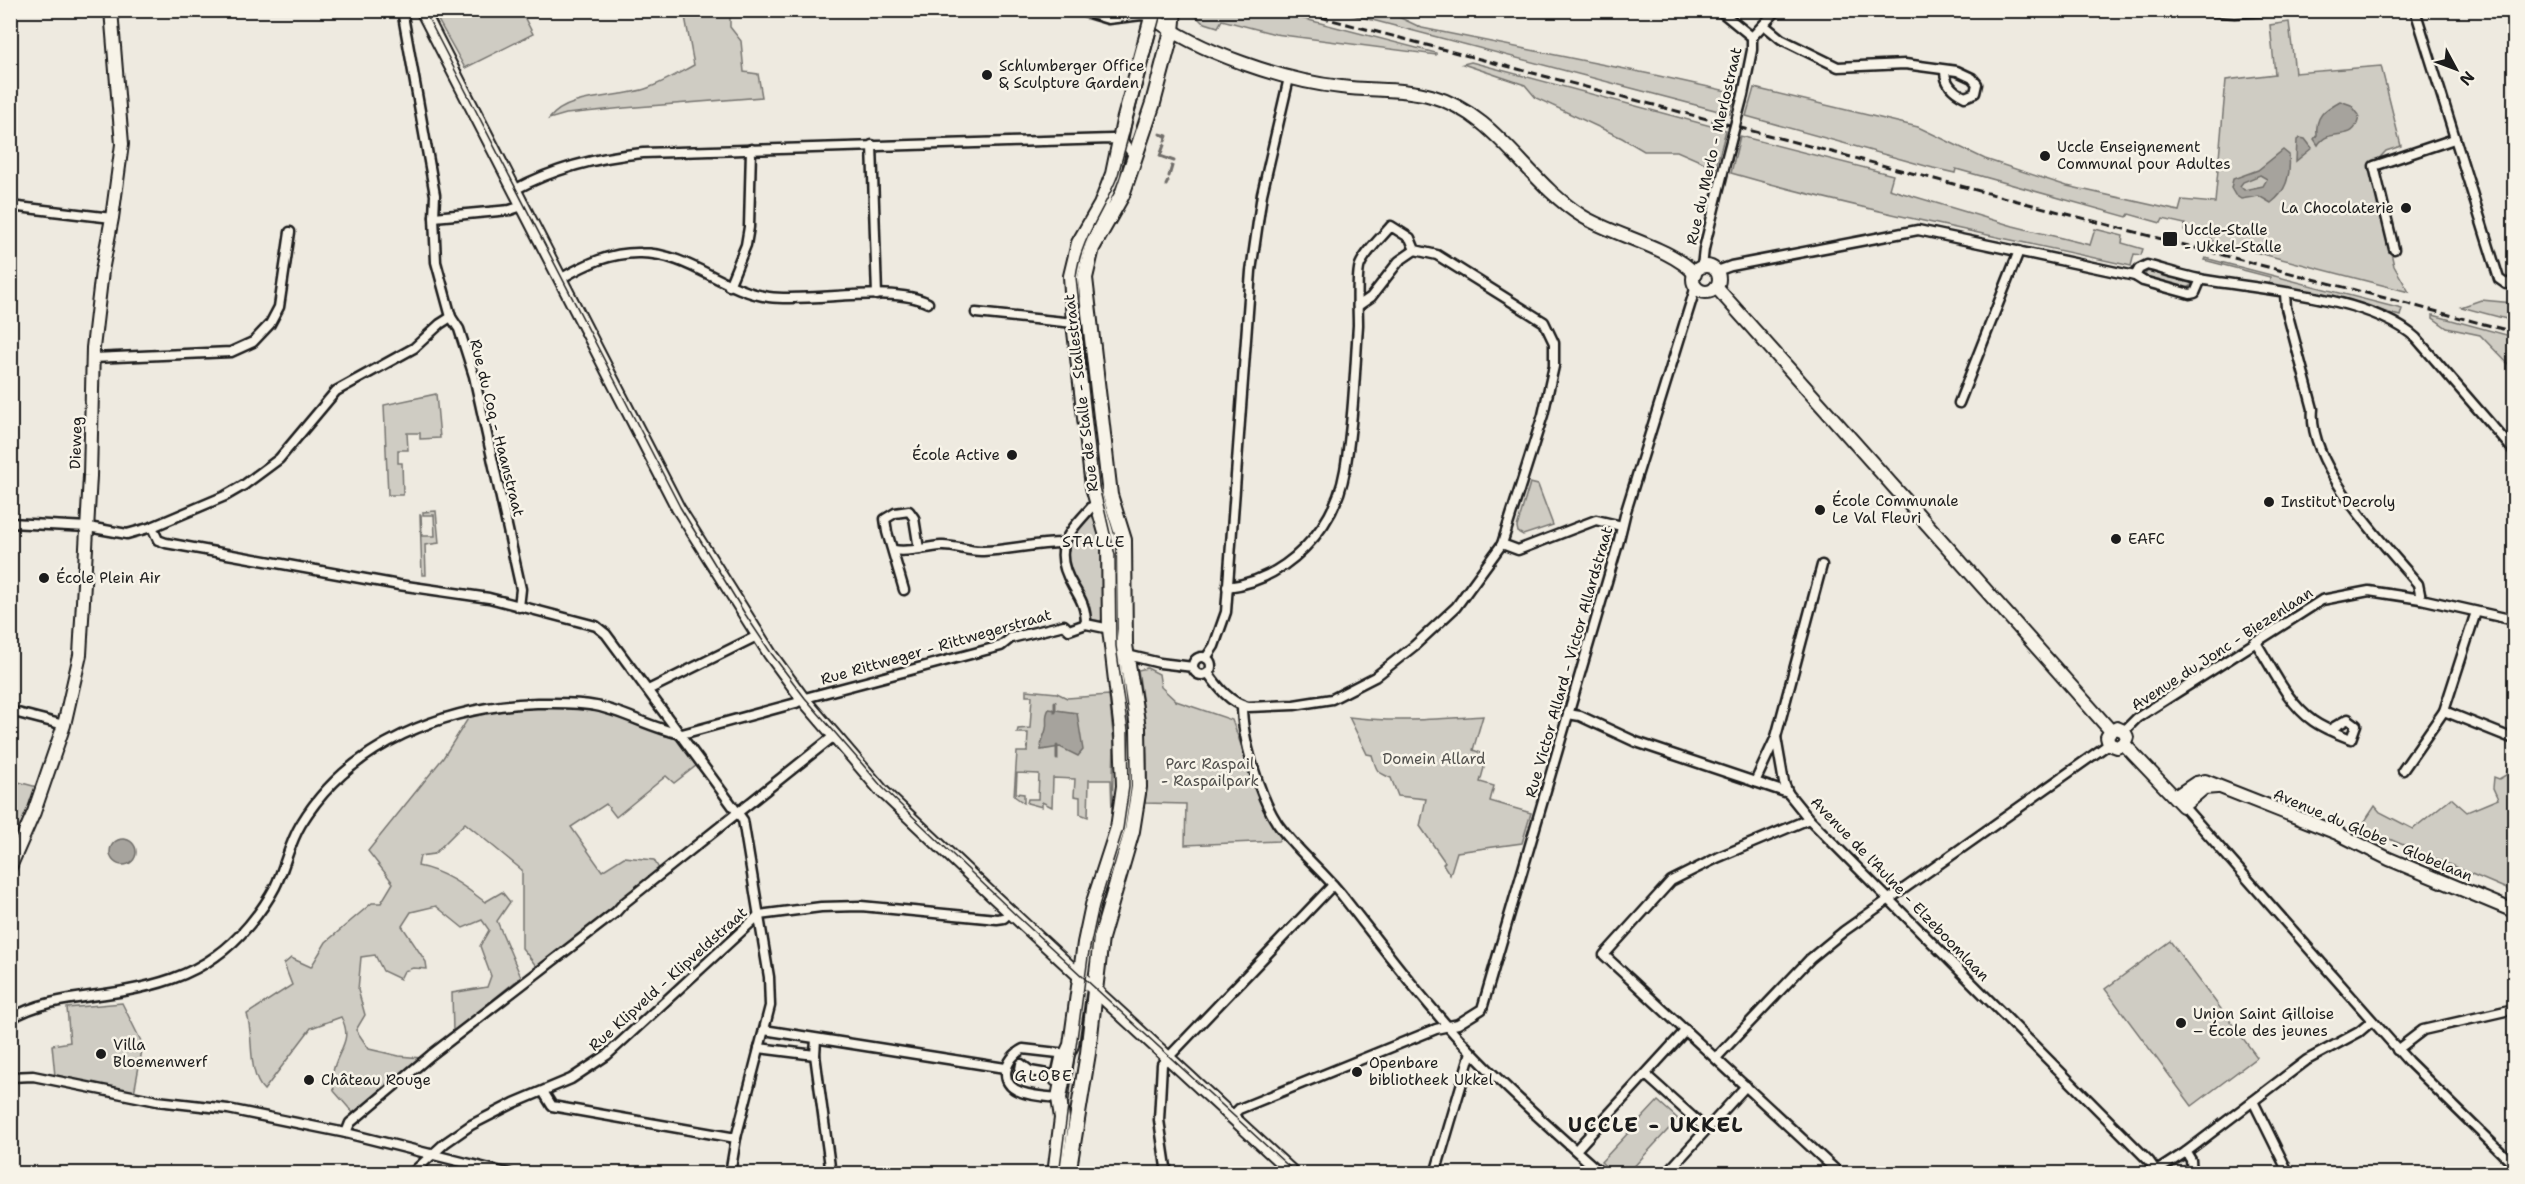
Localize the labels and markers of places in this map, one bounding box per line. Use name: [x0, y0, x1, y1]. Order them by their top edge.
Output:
place label: Schlumberger Office & Sculpture Garden: [999, 56, 1145, 93]
marker: Schlumberger Office & Sculpture Garden: [980, 68, 994, 82]
place label: Uccle Enseignement Communal pour Adultes: [2057, 137, 2231, 174]
marker: Uccle Enseignement Communal pour Adultes: [2038, 149, 2052, 163]
place label: La Chocolaterie: [2281, 198, 2394, 218]
marker: La Chocolaterie: [2399, 201, 2413, 215]
place label: Uccle-Stalle - Ukkel-Stalle: [2184, 220, 2282, 257]
marker: Uccle-Stalle - Ukkel-Stalle: [2161, 230, 2179, 248]
place label: École Active: [912, 444, 1000, 465]
marker: École Active: [1005, 448, 1019, 462]
place label: École Communale Le Val Fleuri: [1832, 490, 1959, 528]
place label: Institut Decroly: [2281, 492, 2395, 512]
marker: Institut Decroly: [2262, 495, 2276, 509]
marker: École Communale Le Val Fleuri: [1813, 503, 1827, 517]
place label: EAFC: [2128, 529, 2165, 549]
marker: EAFC: [2109, 532, 2123, 546]
place label: École Plein Air: [56, 567, 161, 588]
marker: École Plein Air: [37, 571, 51, 585]
place label: Union Saint Gilloise – École des jeunes: [2193, 1004, 2334, 1041]
marker: Union Saint Gilloise – École des jeunes: [2174, 1016, 2188, 1030]
place label: Villa Bloemenwerf: [113, 1035, 208, 1072]
marker: Villa Bloemenwerf: [94, 1047, 108, 1061]
place label: Openbare bibliotheek Ukkel: [1369, 1053, 1494, 1090]
marker: Openbare bibliotheek Ukkel: [1350, 1065, 1364, 1079]
place label: Château Rouge: [321, 1070, 431, 1090]
marker: Château Rouge: [302, 1073, 316, 1087]

